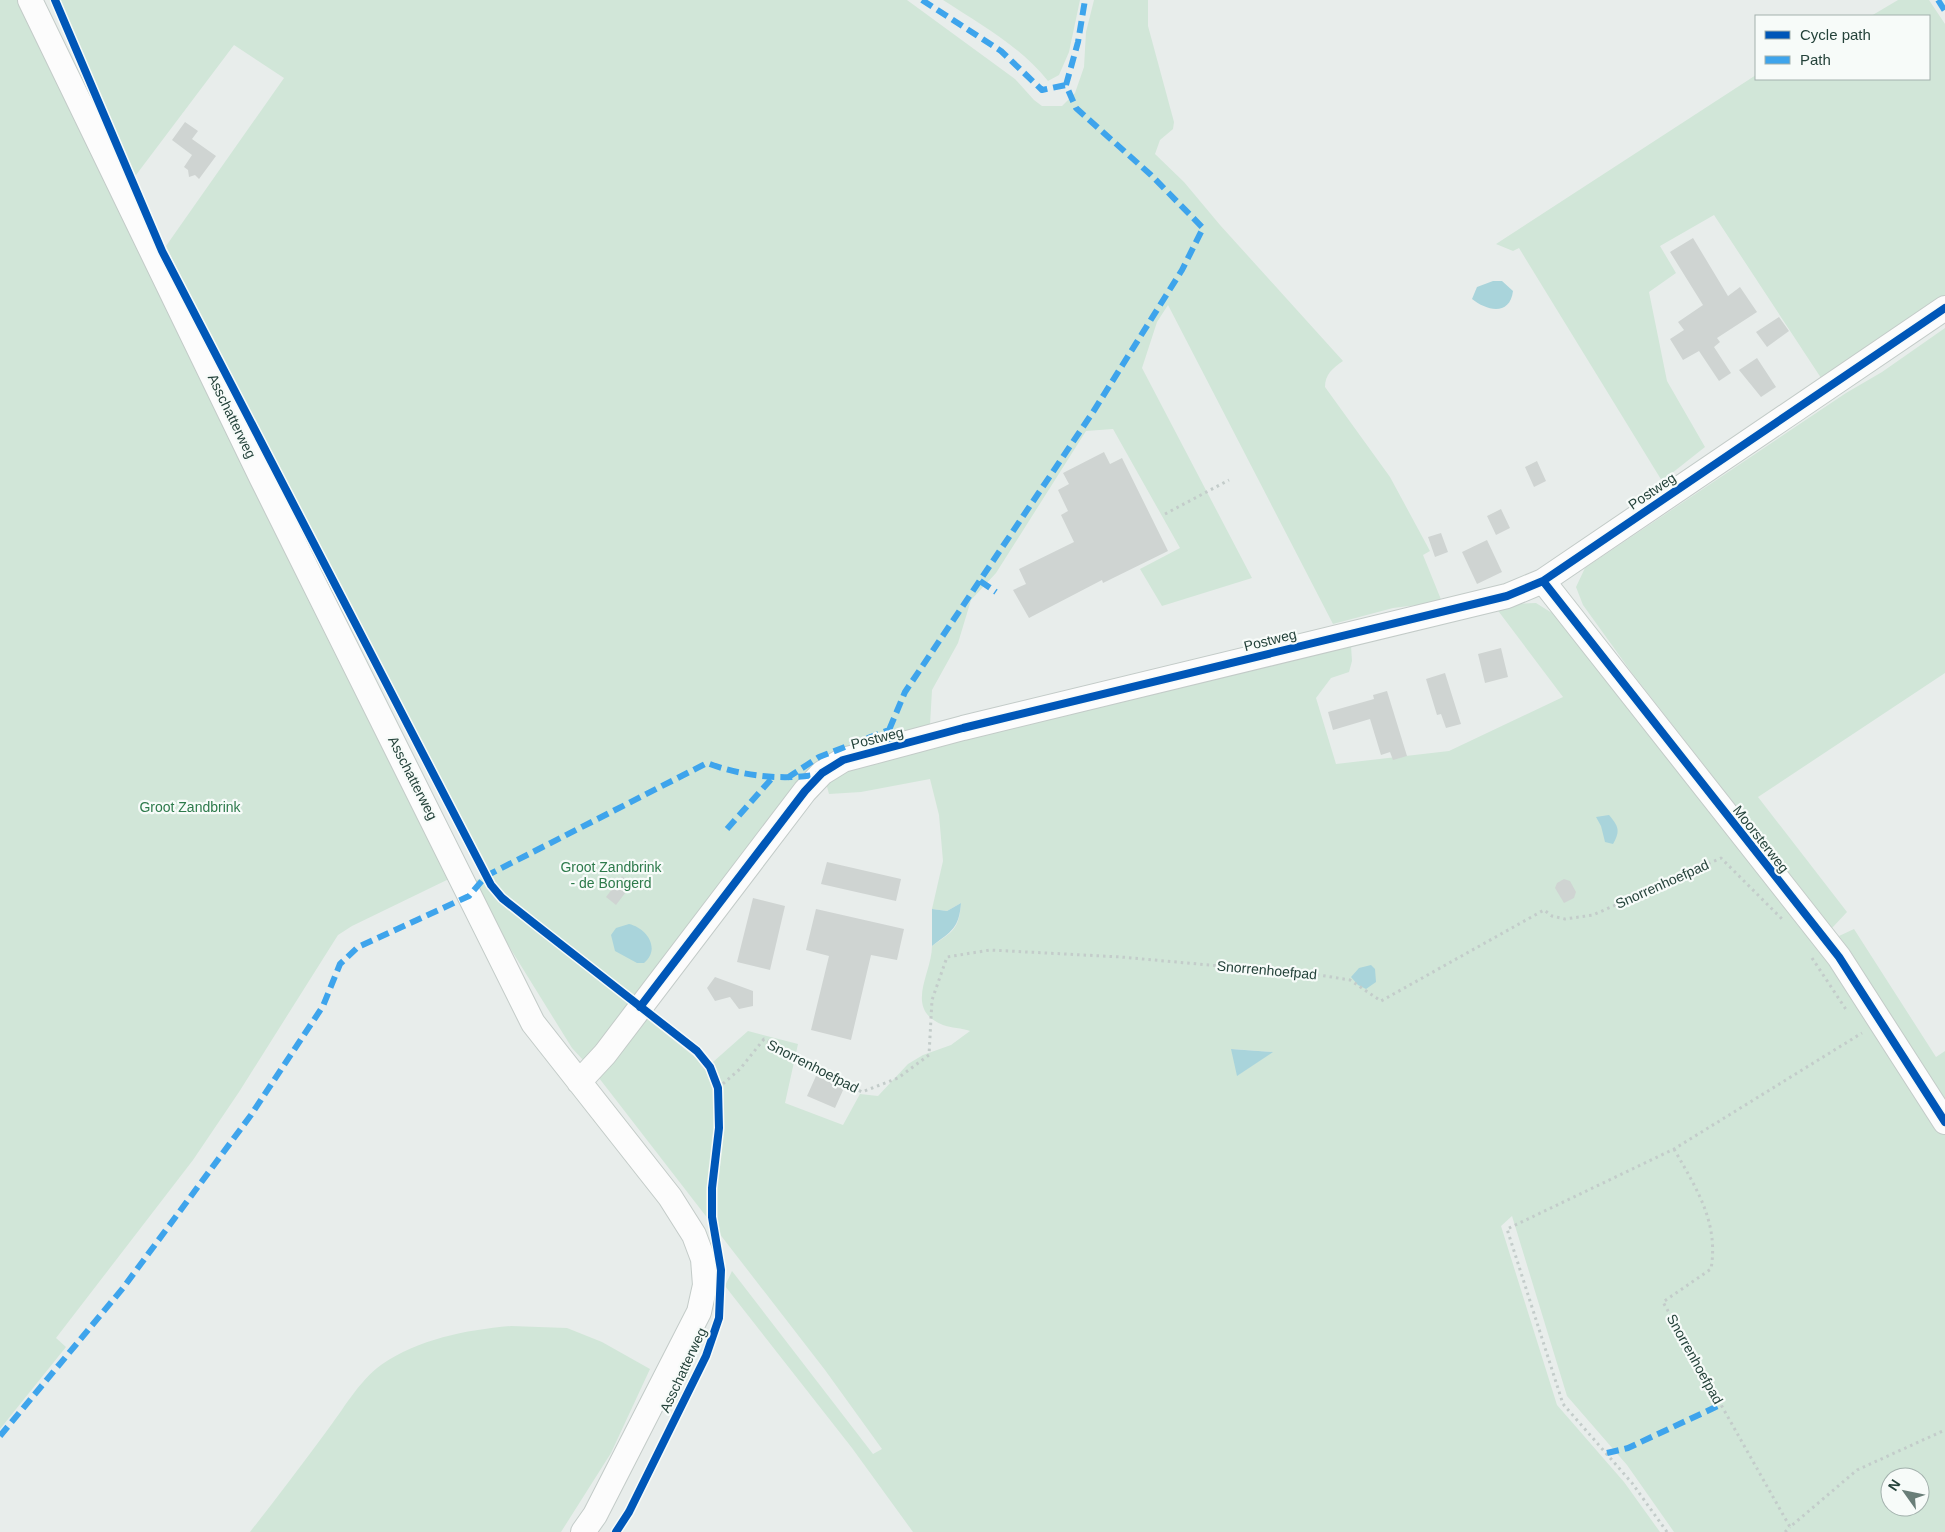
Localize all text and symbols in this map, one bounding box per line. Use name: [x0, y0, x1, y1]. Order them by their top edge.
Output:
legend: [1755, 15, 1930, 80]
text: Cycle path: [1800, 26, 1871, 43]
text: Path: [1800, 51, 1831, 68]
street label: Asschatterweg: [205, 371, 259, 461]
street label: Postweg: [1625, 469, 1679, 513]
street label: Postweg: [1242, 626, 1298, 654]
street label: Postweg: [849, 724, 905, 752]
street label: Asschatterweg: [385, 733, 441, 823]
park label: Groot Zandbrink: [139, 799, 242, 815]
street label: Moorsterweg: [1730, 802, 1792, 876]
street label: Snorrenhoefpad: [1613, 856, 1711, 912]
park label: Groot Zandbrink - de Bongerd: [560, 859, 663, 891]
street label: Snorrenhoefpad: [1216, 958, 1318, 982]
street label: Snorrenhoefpad: [765, 1036, 861, 1096]
street label: Snorrenhoefpad: [1664, 1311, 1726, 1407]
street label: Asschatterweg: [656, 1325, 710, 1415]
north arrow: [1880, 1467, 1930, 1517]
text: N: [1885, 1476, 1904, 1494]

